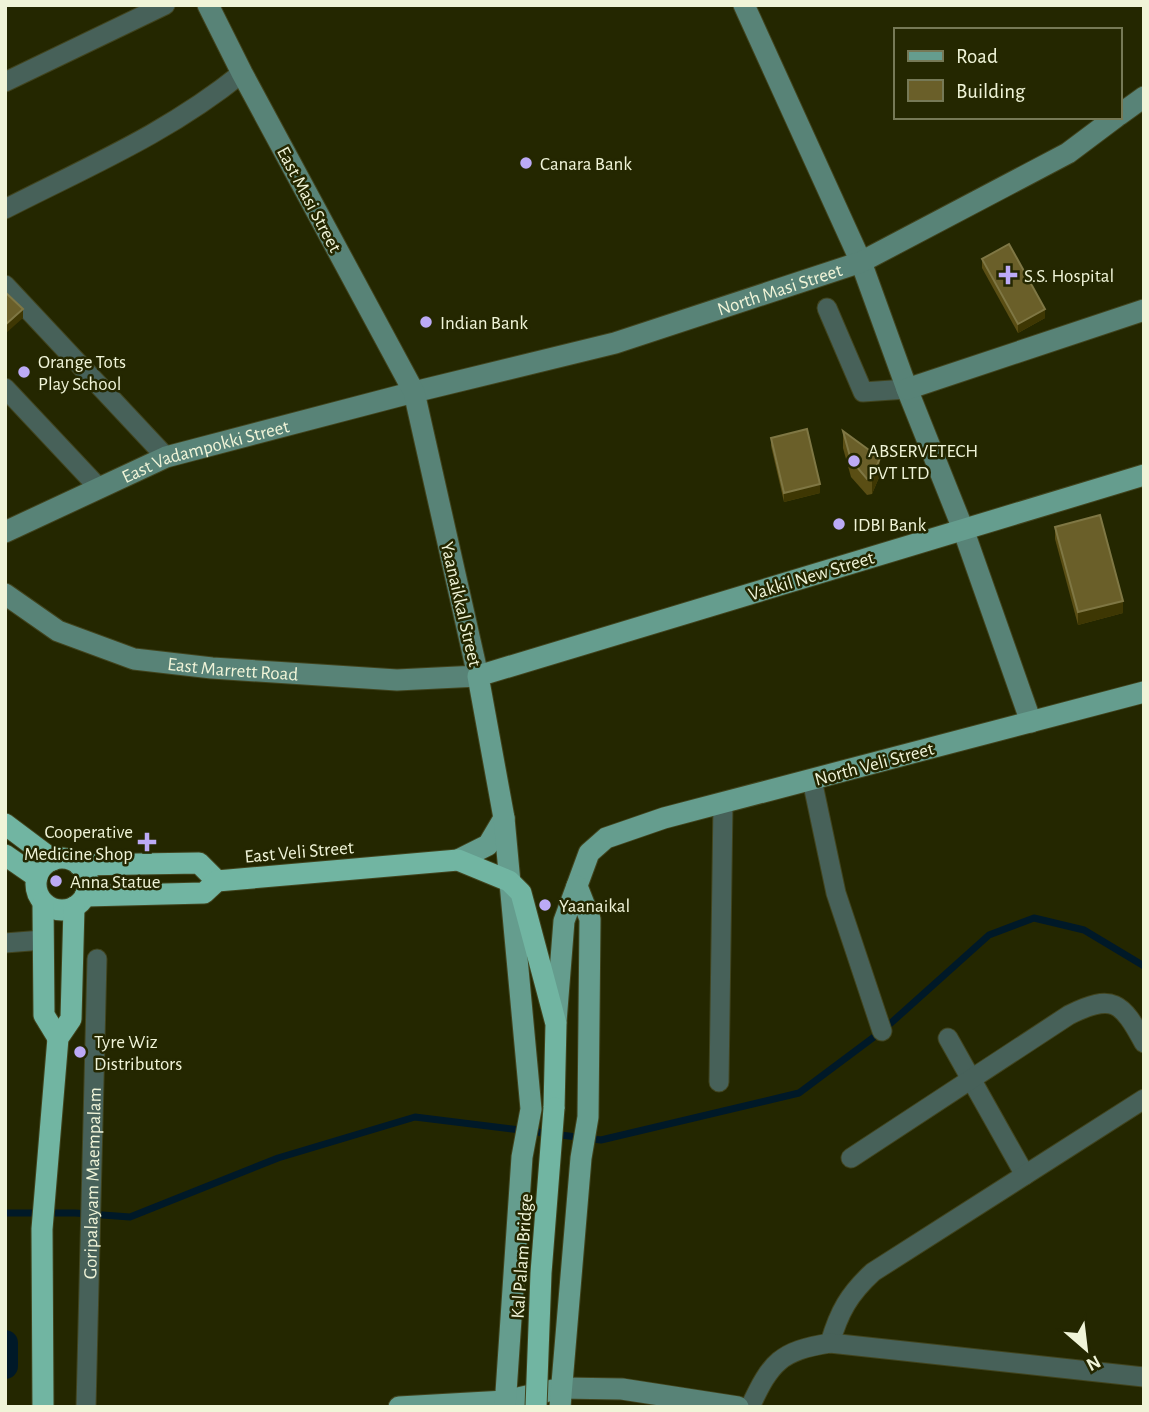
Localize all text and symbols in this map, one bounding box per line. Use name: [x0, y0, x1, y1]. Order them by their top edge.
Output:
legend: [894, 28, 1121, 119]
text: Road: [956, 46, 998, 67]
text: Building: [956, 81, 1026, 102]
street label: East Masi Street: [273, 144, 344, 256]
marker: Canara Bank: [518, 155, 534, 171]
place label: Canara Bank: [540, 155, 632, 174]
street label: North Masi Street: [715, 261, 845, 320]
marker: S.S. Hospital: [998, 265, 1018, 285]
place label: S.S. Hospital: [1024, 267, 1114, 286]
marker: Indian Bank: [418, 314, 434, 330]
place label: Indian Bank: [440, 314, 528, 333]
place label: Orange Tots Play School: [38, 353, 126, 394]
marker: Orange Tots Play School: [16, 364, 32, 380]
street label: East Vadampokki Street: [119, 417, 291, 487]
place label: ABSERVETECH PVT LTD: [868, 442, 978, 483]
marker: ABSERVETECH PVT LTD: [846, 453, 862, 469]
marker: IDBI Bank: [831, 516, 847, 532]
place label: IDBI Bank: [853, 516, 926, 535]
street label: Yaanaikkal Street: [437, 540, 484, 669]
street label: Vakkil New Street: [746, 548, 876, 605]
street label: East Marrett Road: [166, 655, 299, 685]
street label: North Veli Street: [813, 739, 936, 790]
place label: Cooperative Medicine Shop: [24, 823, 133, 864]
marker: Cooperative Medicine Shop: [139, 834, 155, 850]
street label: East Veli Street: [244, 838, 355, 867]
marker: Anna Statue: [48, 873, 64, 889]
place label: Anna Statue: [70, 873, 160, 892]
marker: Yaanaikal: [537, 897, 553, 913]
place label: Yaanaikal: [559, 897, 630, 916]
place label: Tyre Wiz Distributors: [94, 1033, 182, 1074]
marker: Tyre Wiz Distributors: [72, 1044, 88, 1060]
street label: Goripalayam Maempalam: [81, 1087, 105, 1279]
street label: Kal Palam Bridge: [509, 1193, 536, 1319]
north arrow: [1051, 1314, 1121, 1384]
text: N: [1083, 1351, 1104, 1374]

